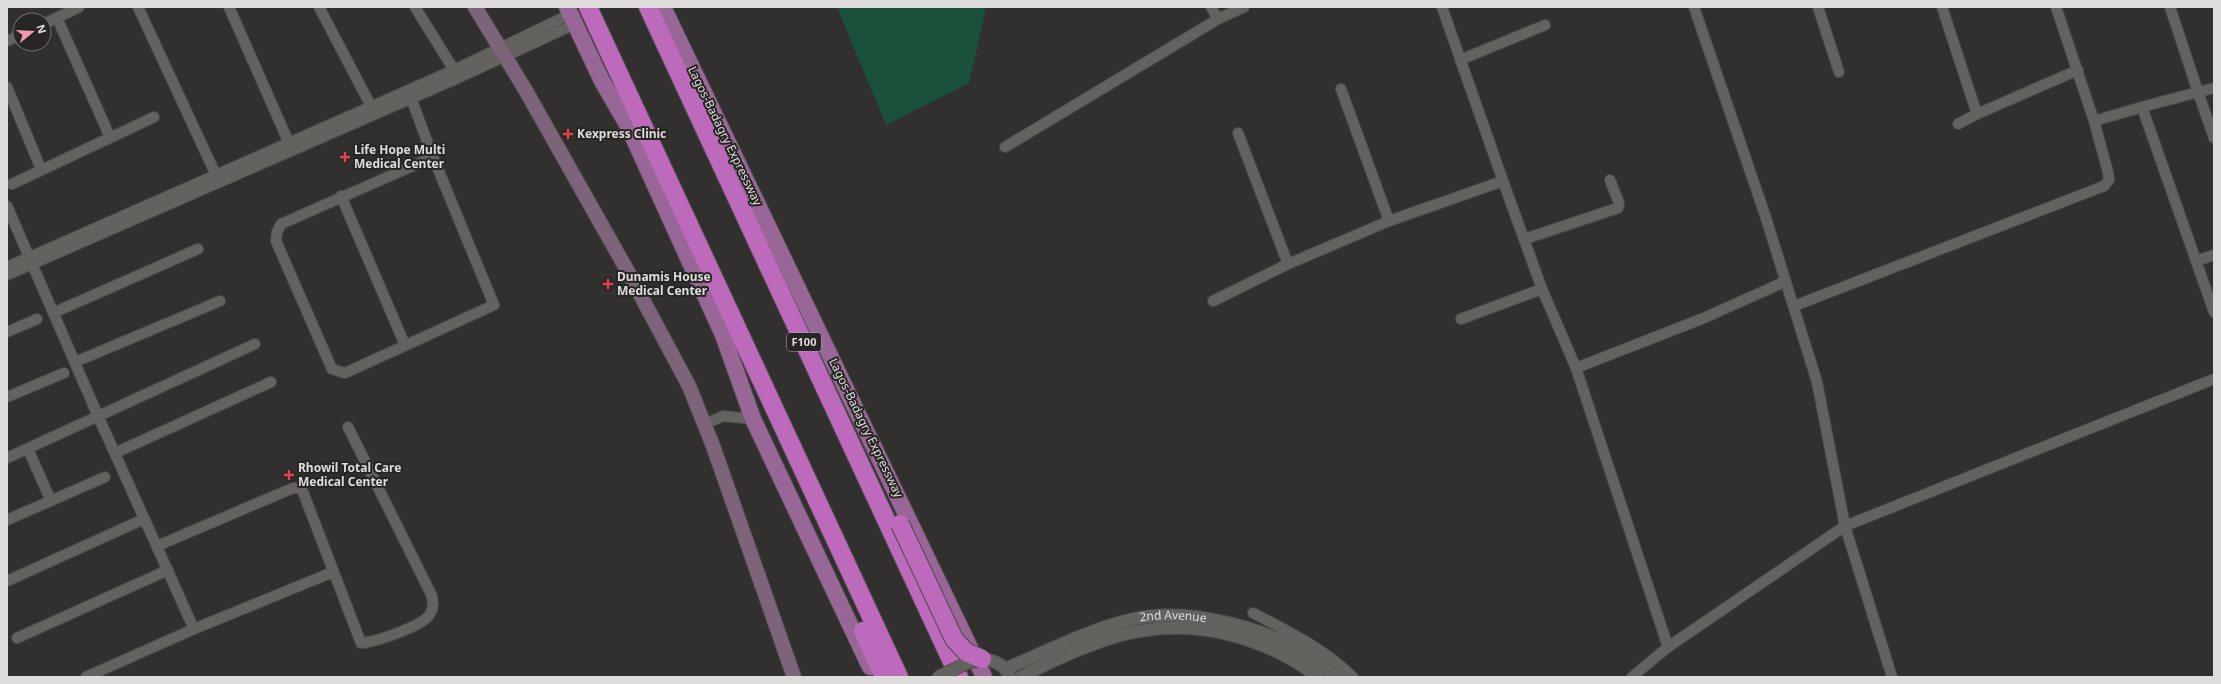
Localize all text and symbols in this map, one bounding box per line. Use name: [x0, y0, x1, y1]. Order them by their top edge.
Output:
north arrow: [12, 12, 52, 52]
text: N: [33, 22, 51, 35]
street label: Lagos-Badagry Expressway: [684, 63, 767, 209]
place label: Kexpress Clinic: [577, 125, 666, 142]
marker: Kexpress Clinic: [562, 128, 574, 140]
place label: Life Hope Multi Medical Center: [354, 141, 445, 172]
marker: Life Hope Multi Medical Center: [339, 151, 351, 163]
place label: Dunamis House Medical Center: [617, 268, 711, 299]
marker: Dunamis House Medical Center: [602, 278, 614, 290]
road number: F100: [787, 333, 821, 351]
street label: Lagos-Badagry Expressway: [825, 355, 908, 501]
place label: Rhowil Total Care Medical Center: [298, 459, 401, 490]
marker: Rhowil Total Care Medical Center: [283, 469, 295, 481]
street label: 2nd Avenue: [1138, 606, 1208, 626]

